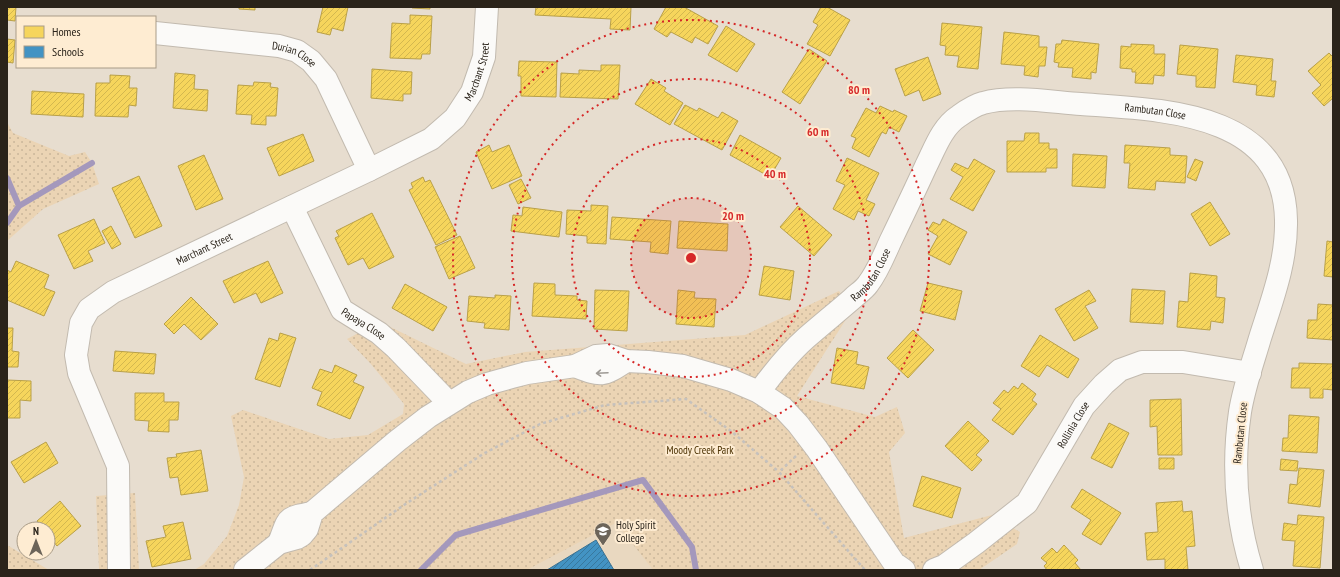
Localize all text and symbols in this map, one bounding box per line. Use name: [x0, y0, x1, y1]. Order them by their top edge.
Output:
legend: [16, 16, 156, 68]
text: Homes: [52, 24, 80, 39]
street label: Durian Close: [272, 38, 320, 70]
street label: Marchant Street: [461, 42, 492, 104]
text: Schools: [52, 44, 84, 59]
text: 80 m: [848, 82, 870, 97]
street label: Rambutan Close: [1124, 100, 1188, 123]
text: 60 m: [807, 124, 829, 139]
text: 40 m: [764, 166, 786, 181]
text: 20 m: [722, 208, 744, 223]
street label: Marchant Street: [174, 229, 235, 268]
street label: Rambutan Close: [847, 246, 893, 304]
centre of rings: [684, 251, 698, 265]
street label: Papaya Close: [339, 304, 389, 343]
one-way arrow: [595, 369, 608, 377]
street label: Rollinia Close: [1054, 398, 1092, 450]
street label: Rambutan Close: [1230, 401, 1250, 464]
park label: Moody Creek Park: [666, 443, 734, 457]
place label: Holy Spirit College: [616, 518, 656, 545]
north arrow: [16, 521, 56, 561]
school or university icon: Holy Spirit College: [593, 521, 613, 546]
text: N: [33, 524, 39, 538]

